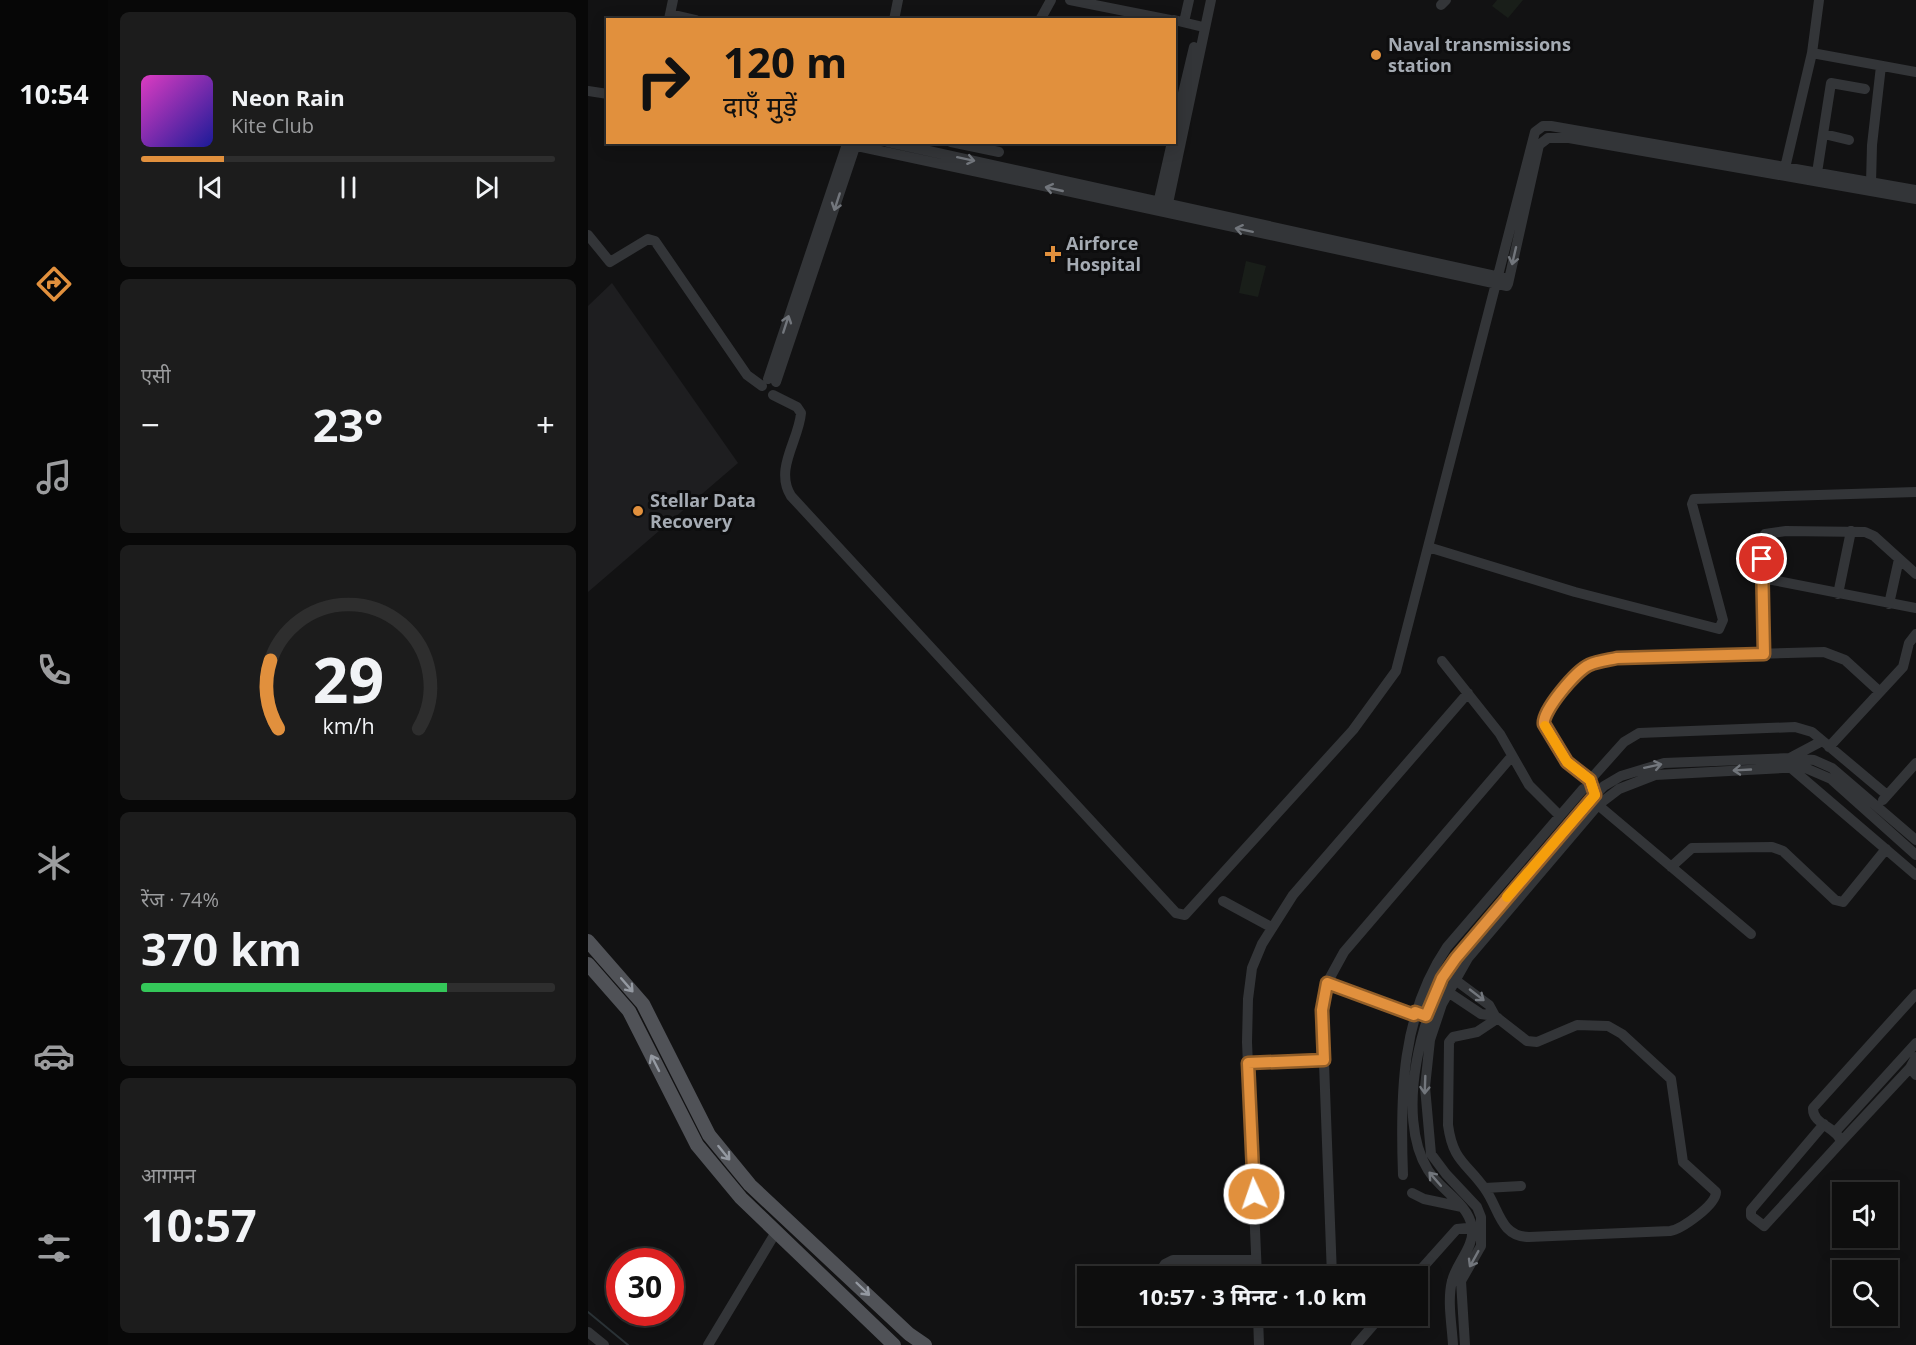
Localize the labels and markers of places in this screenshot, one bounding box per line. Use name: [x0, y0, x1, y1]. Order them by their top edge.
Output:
place label: Naval transmissions station: [1388, 32, 1571, 77]
marker: Naval transmissions station: [1369, 48, 1383, 62]
place label: Airforce Hospital: [1066, 231, 1141, 276]
marker: Airforce Hospital: [1044, 245, 1062, 263]
place label: Stellar Data Recovery: [650, 488, 756, 533]
marker: Stellar Data Recovery: [631, 504, 645, 518]
pin: [1736, 533, 1787, 584]

